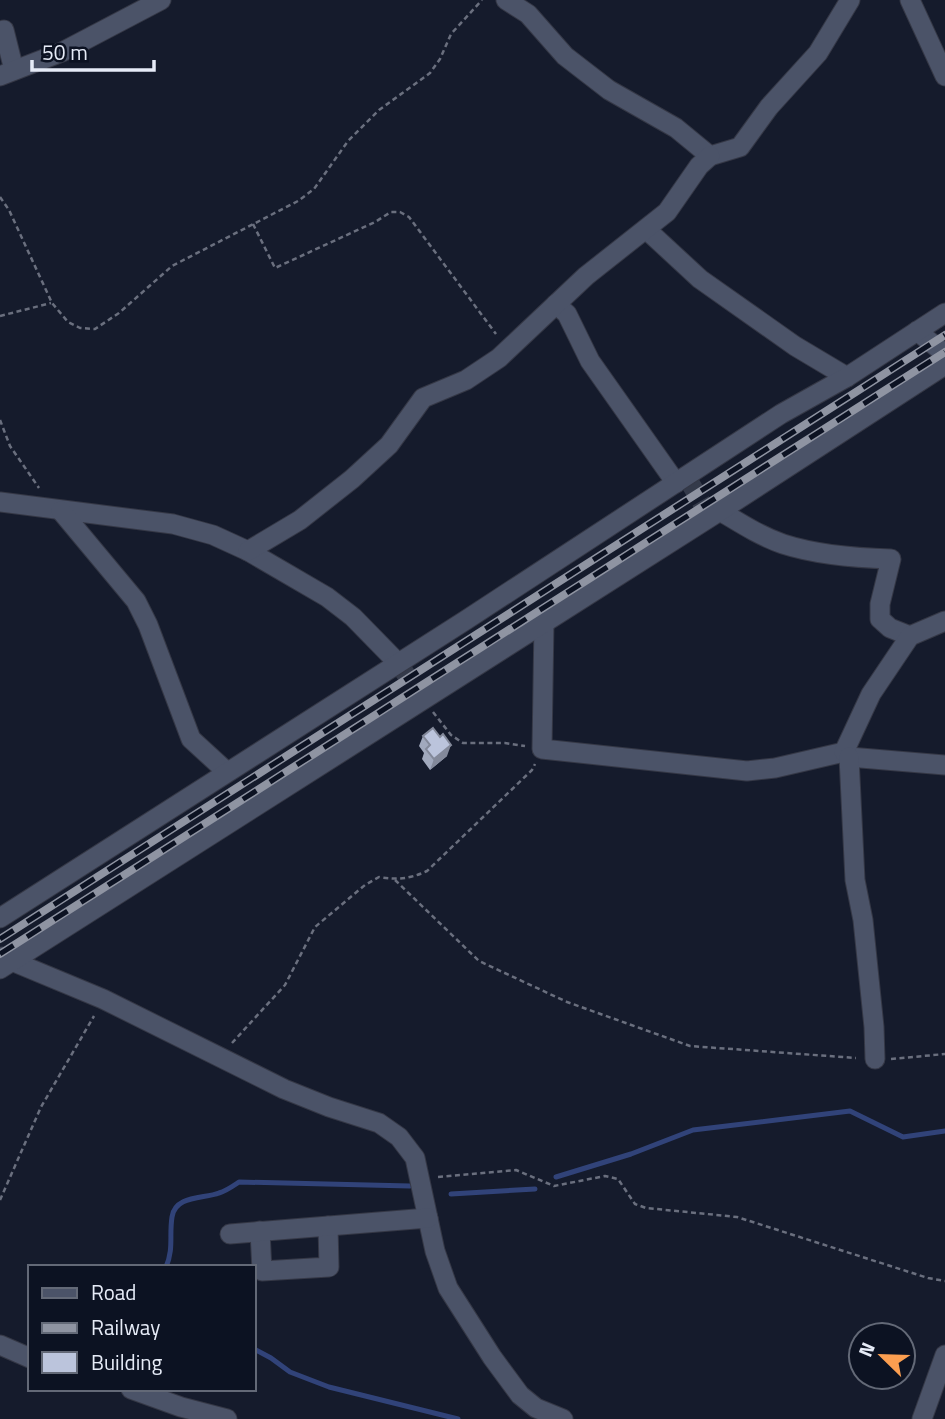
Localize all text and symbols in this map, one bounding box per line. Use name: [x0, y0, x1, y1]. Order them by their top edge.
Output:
scale bar: [32, 28, 154, 72]
text: 50 m: [42, 36, 88, 68]
legend: [28, 1265, 256, 1391]
text: Road: [91, 1276, 136, 1308]
text: Railway: [91, 1311, 160, 1343]
north arrow: [847, 1321, 917, 1391]
text: N: [850, 1337, 882, 1361]
text: Building: [91, 1346, 163, 1378]

